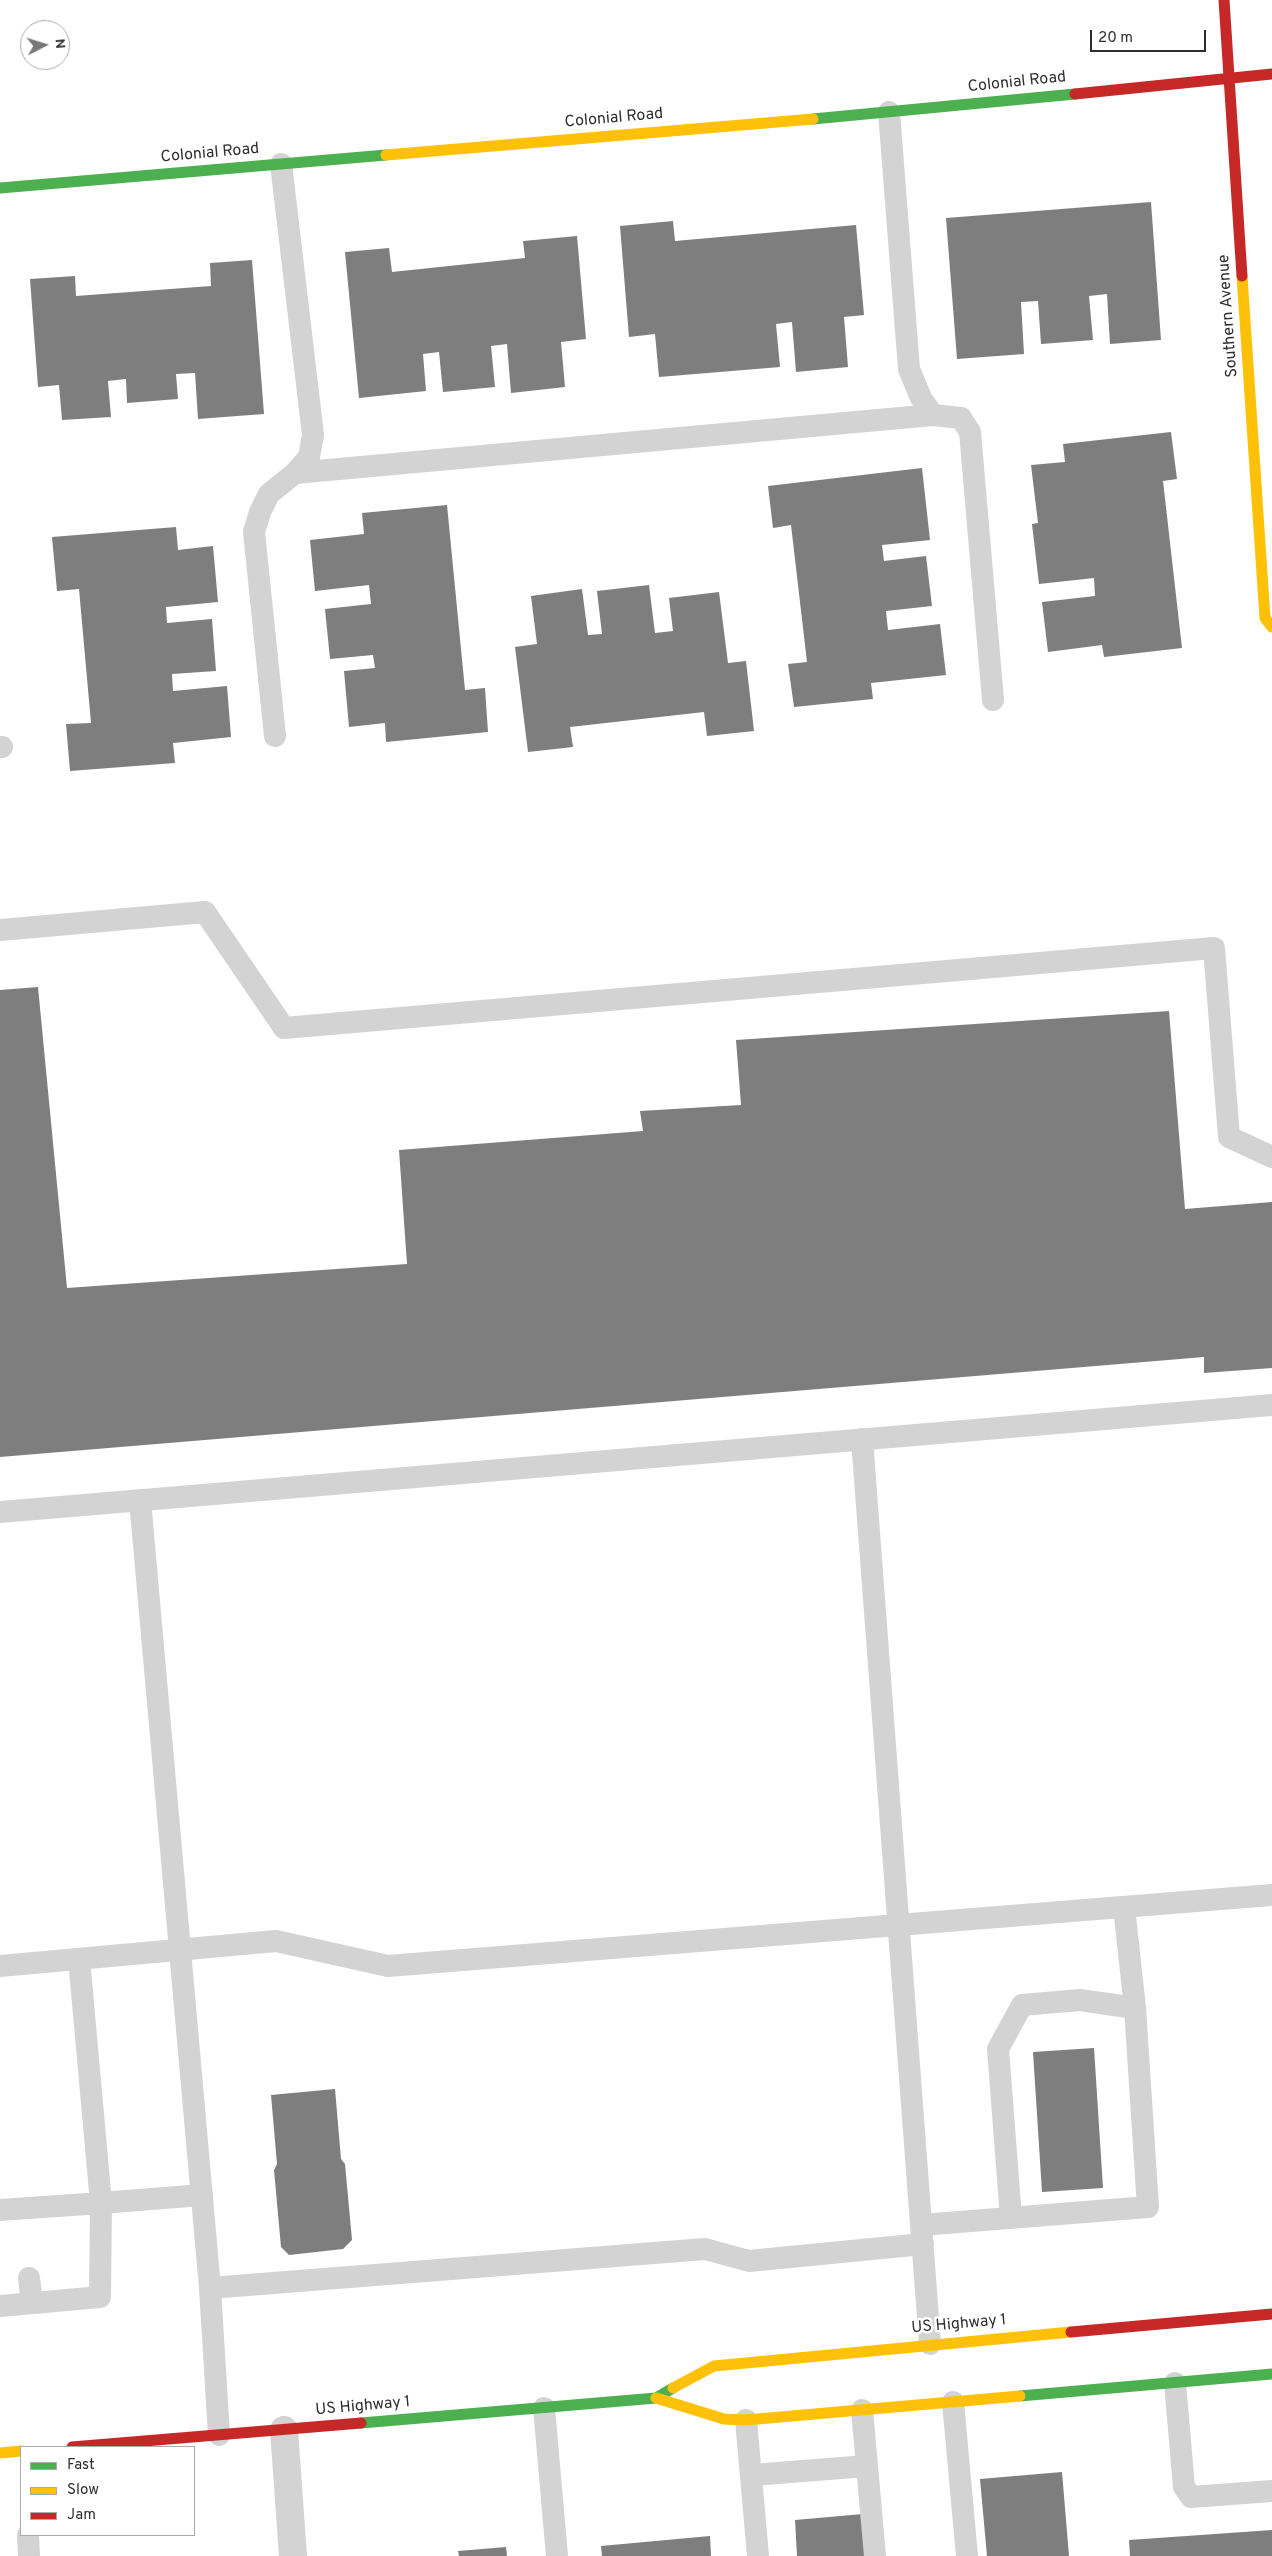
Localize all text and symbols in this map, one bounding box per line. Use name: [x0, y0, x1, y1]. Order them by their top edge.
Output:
north arrow: [20, 20, 70, 70]
scale bar: [1092, 20, 1208, 52]
text: 20 m: [1098, 29, 1133, 48]
text: N: [51, 38, 68, 49]
street label: Colonial Road: [967, 68, 1067, 98]
street label: Colonial Road: [564, 105, 664, 133]
street label: Colonial Road: [160, 140, 260, 168]
street label: Southern Avenue: [1215, 254, 1243, 378]
street label: US Highway 1: [911, 2311, 1007, 2339]
street label: US Highway 1: [315, 2393, 411, 2421]
legend: [20, 2446, 195, 2536]
text: Fast: [67, 2456, 95, 2475]
text: Slow: [67, 2481, 99, 2500]
text: Jam: [67, 2506, 96, 2525]

